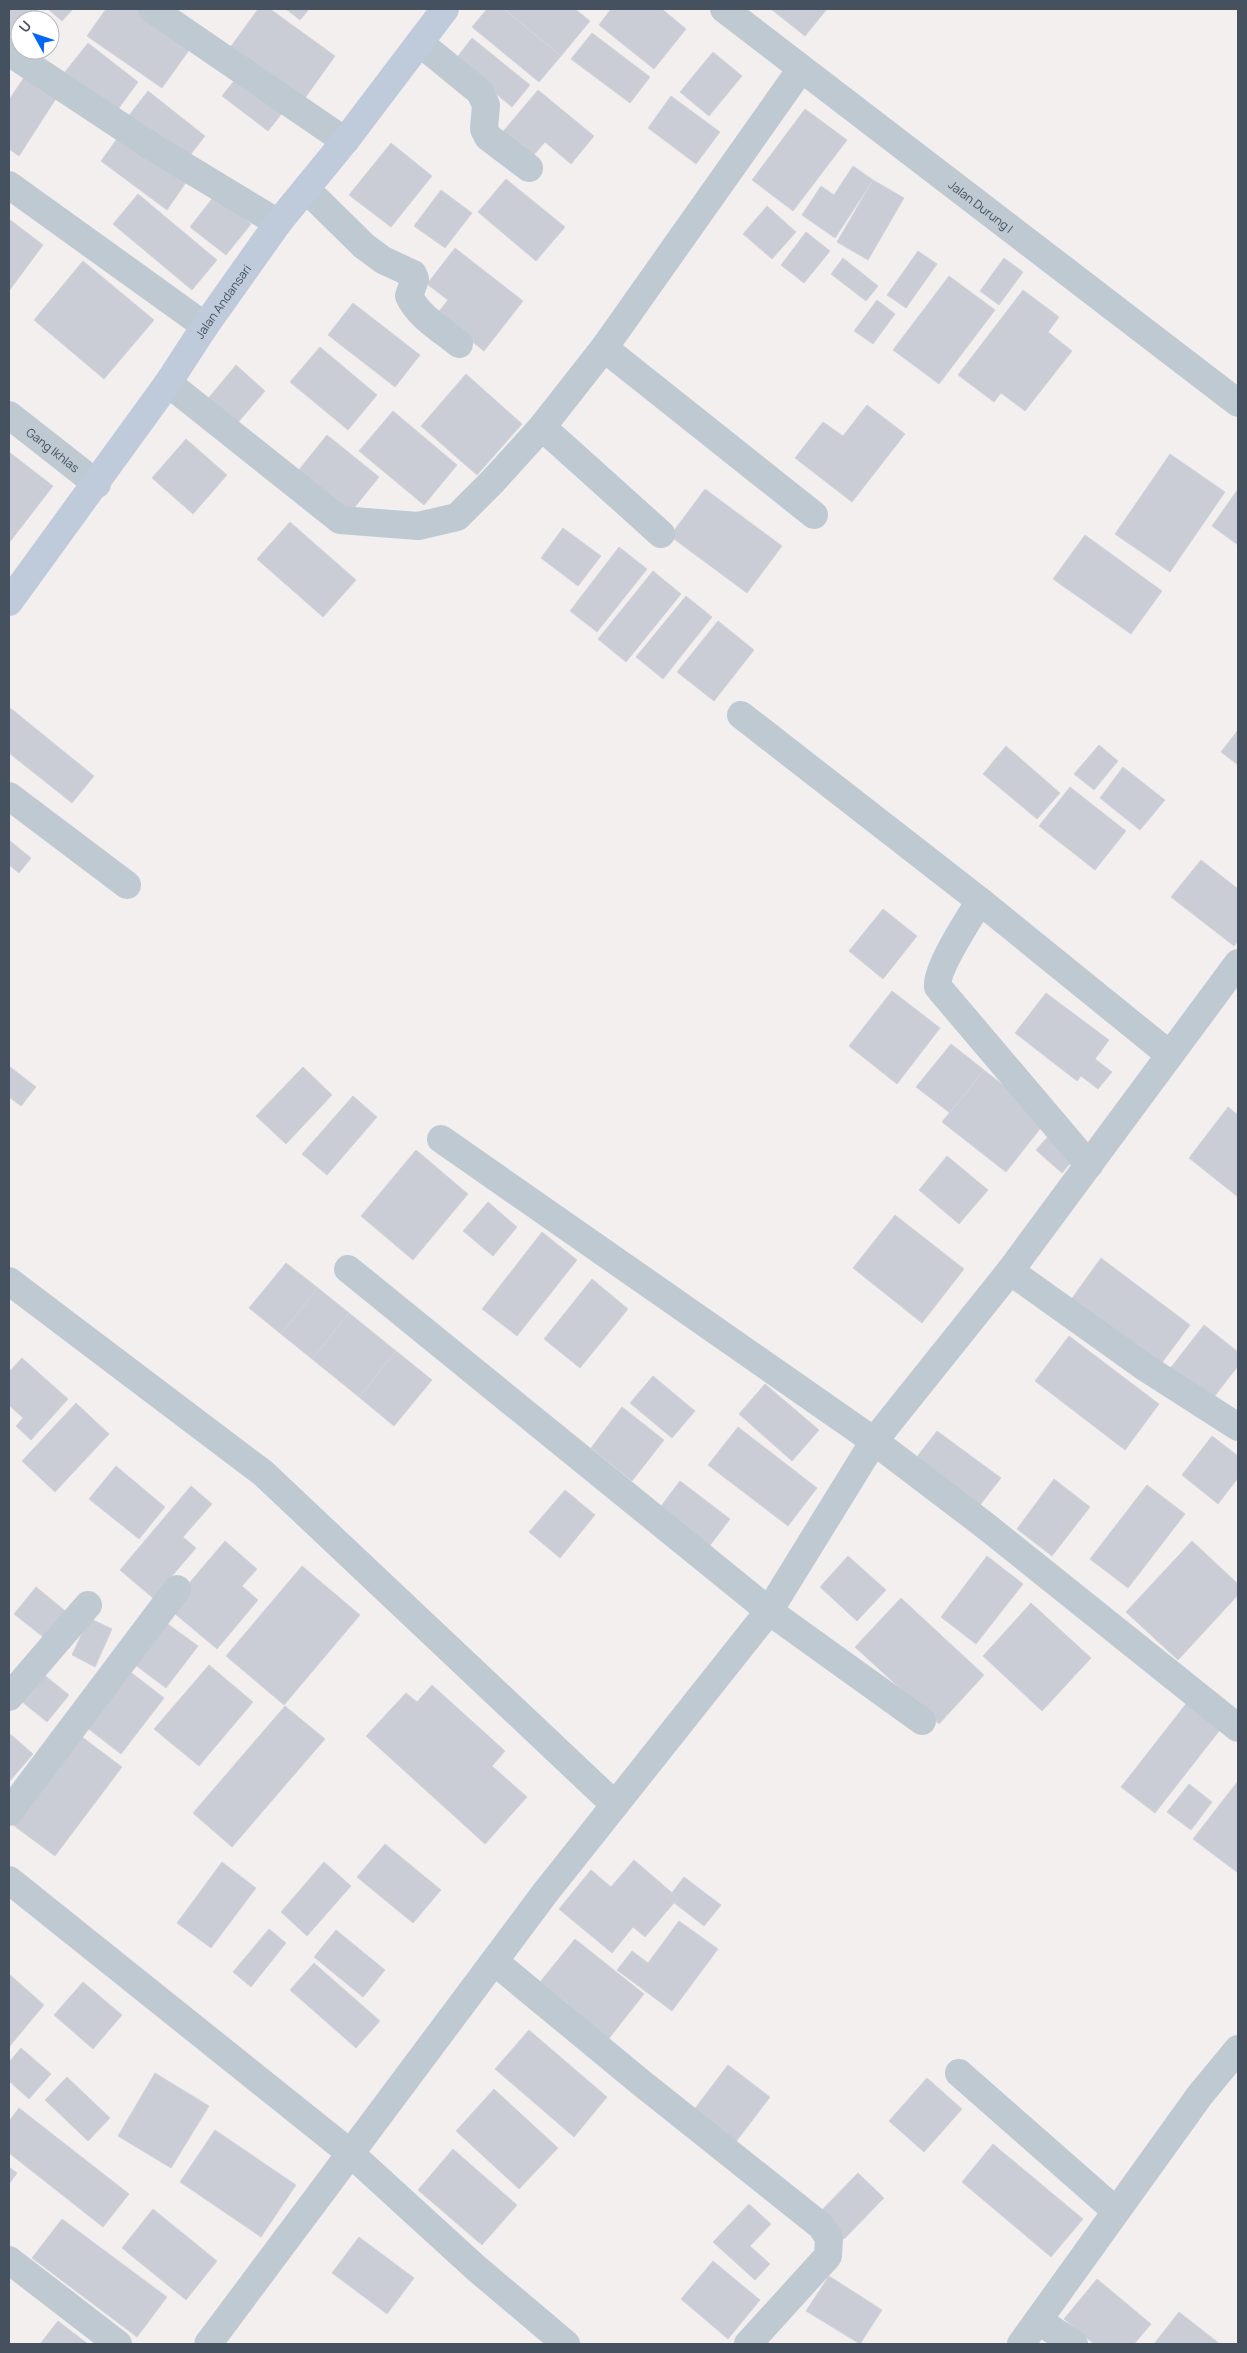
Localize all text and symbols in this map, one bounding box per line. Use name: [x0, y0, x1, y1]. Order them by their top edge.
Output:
north arrow: [10, 10, 60, 60]
text: U: [14, 16, 35, 36]
street label: Jalan Durung I: [945, 176, 1017, 236]
street label: Jalan Andansari: [191, 261, 255, 342]
street label: Gang Ikhlas: [23, 423, 83, 476]

